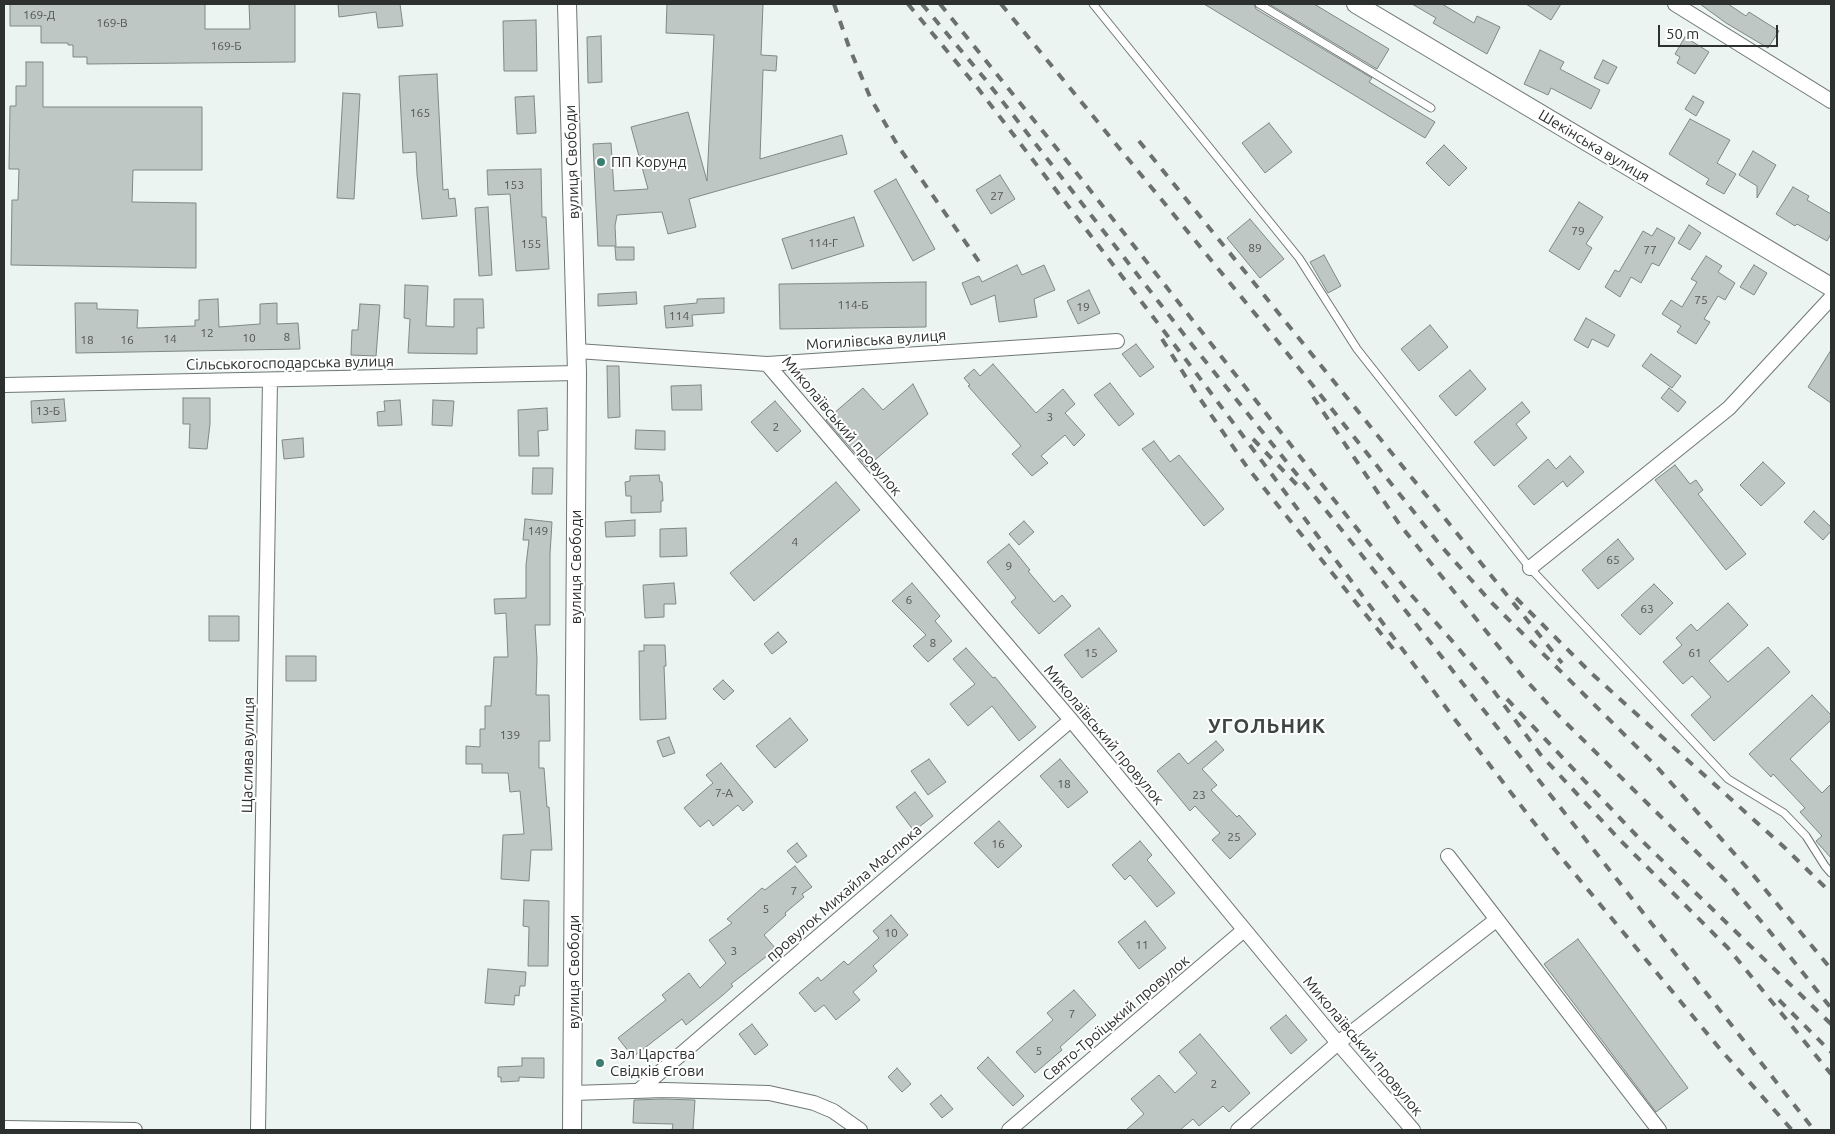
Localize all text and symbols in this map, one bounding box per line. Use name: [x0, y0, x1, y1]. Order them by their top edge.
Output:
house number: 169-Д: [23, 8, 55, 22]
scale bar: [1660, 15, 1780, 47]
house number: 169-В: [96, 16, 128, 30]
text: 50 m: [1666, 25, 1699, 42]
house number: 169-Б: [210, 39, 242, 53]
street label: вулиця Свободи: [561, 104, 583, 220]
house number: 165: [410, 106, 430, 120]
street label: Шекінська вулиця: [1535, 106, 1653, 186]
place label: ПП Корунд: [611, 153, 686, 171]
marker: ПП Корунд: [595, 156, 607, 168]
house number: 153: [504, 178, 524, 192]
house number: 27: [990, 189, 1004, 203]
house number: 79: [1571, 224, 1585, 238]
house number: 114-Г: [808, 236, 838, 250]
house number: 155: [521, 237, 541, 251]
house number: 89: [1248, 241, 1262, 255]
house number: 77: [1643, 243, 1657, 257]
house number: 75: [1694, 293, 1708, 307]
house number: 114-Б: [837, 298, 869, 312]
house number: 19: [1076, 300, 1090, 314]
house number: 114: [669, 309, 689, 323]
house number: 12: [200, 326, 214, 340]
street label: Могилівська вулиця: [805, 326, 947, 354]
house number: 8: [284, 330, 290, 344]
house number: 10: [242, 331, 256, 345]
house number: 14: [163, 332, 177, 346]
house number: 18: [80, 333, 94, 347]
house number: 16: [120, 333, 134, 347]
street label: Сільськогосподарська вулиця: [186, 352, 394, 374]
street label: Миколаївський провулок: [778, 352, 906, 500]
house number: 13-Б: [36, 404, 60, 418]
house number: 3: [1047, 410, 1053, 424]
house number: 2: [773, 420, 779, 434]
street label: вулиця Свободи: [567, 510, 585, 624]
house number: 149: [528, 524, 548, 538]
house number: 4: [792, 535, 798, 549]
house number: 65: [1606, 553, 1620, 567]
house number: 9: [1006, 559, 1012, 573]
house number: 6: [906, 593, 912, 607]
house number: 63: [1640, 602, 1654, 616]
house number: 8: [930, 636, 936, 650]
house number: 15: [1084, 646, 1098, 660]
house number: 61: [1688, 646, 1702, 660]
street label: Миколаївський провулок: [1040, 661, 1168, 809]
street label: Щаслива вулиця: [238, 697, 258, 813]
district label: УГОЛЬНИК: [1207, 714, 1327, 738]
house number: 139: [500, 728, 520, 742]
house number: 18: [1057, 777, 1071, 791]
house number: 7-А: [715, 786, 733, 800]
house number: 23: [1192, 788, 1206, 802]
street label: провулок Михайла Маслюка: [763, 821, 925, 965]
house number: 25: [1227, 830, 1241, 844]
house number: 16: [991, 837, 1005, 851]
house number: 7: [791, 884, 797, 898]
house number: 5: [763, 902, 769, 916]
street label: вулиця Свободи: [565, 915, 583, 1029]
house number: 10: [884, 926, 898, 940]
house number: 11: [1135, 938, 1149, 952]
house number: 3: [731, 944, 737, 958]
street label: Свято-Троїцький провулок: [1039, 951, 1193, 1085]
street label: Миколаївський провулок: [1299, 972, 1427, 1120]
house number: 7: [1069, 1007, 1075, 1021]
house number: 5: [1036, 1044, 1042, 1058]
place label: Зал Царства Свідків Єгови: [610, 1045, 704, 1080]
marker: Зал Царства Свідків Єгови: [594, 1057, 606, 1069]
house number: 2: [1211, 1077, 1217, 1091]

